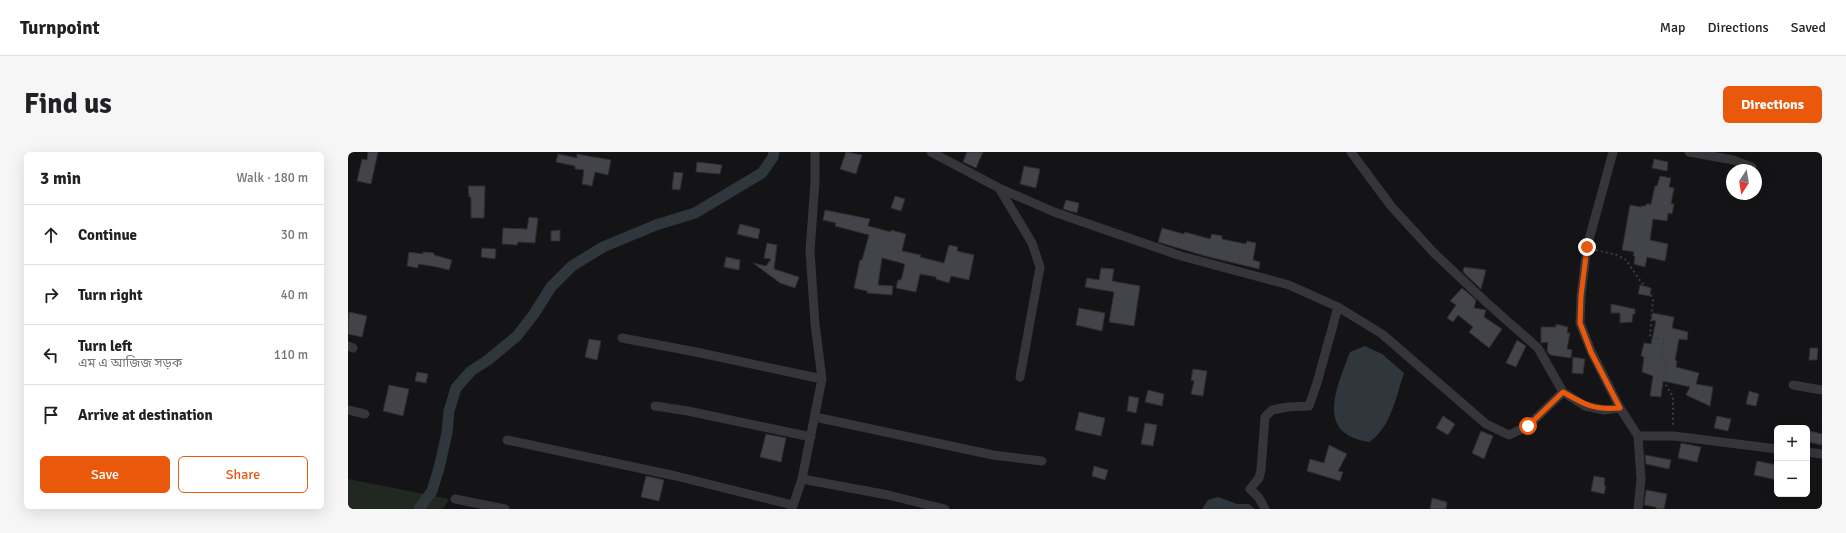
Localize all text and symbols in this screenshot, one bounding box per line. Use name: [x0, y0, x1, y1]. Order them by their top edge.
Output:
text: Turnpoint: [20, 16, 100, 40]
text: Map: [1660, 19, 1686, 36]
text: Directions: [1708, 19, 1769, 36]
text: Saved: [1791, 19, 1826, 36]
button: Directions: [1723, 86, 1822, 123]
text: Find us: [24, 87, 112, 121]
north arrow: [1726, 164, 1762, 200]
text: 3 min: [40, 168, 81, 189]
text: Walk · 180 m: [237, 170, 308, 186]
icon: ahead: [40, 224, 62, 246]
text: Continue: [78, 226, 137, 244]
text: 30 m: [281, 227, 308, 243]
route end: [1578, 238, 1596, 256]
icon: right: [40, 284, 62, 306]
text: Turn right: [78, 286, 143, 304]
text: 40 m: [281, 287, 308, 303]
text: Turn left: [78, 337, 132, 355]
icon: left: [40, 344, 62, 366]
text: 110 m: [274, 347, 308, 363]
text: এম এ আজিজ সড়ক: [78, 355, 182, 371]
icon: arrive: [40, 404, 62, 426]
text: Arrive at destination: [78, 406, 213, 424]
route start: [1519, 417, 1537, 435]
map controls: [1774, 425, 1810, 497]
button: +: [1774, 425, 1810, 461]
button: Save: [40, 456, 170, 493]
button: Share: [178, 456, 308, 493]
button: −: [1774, 461, 1810, 497]

